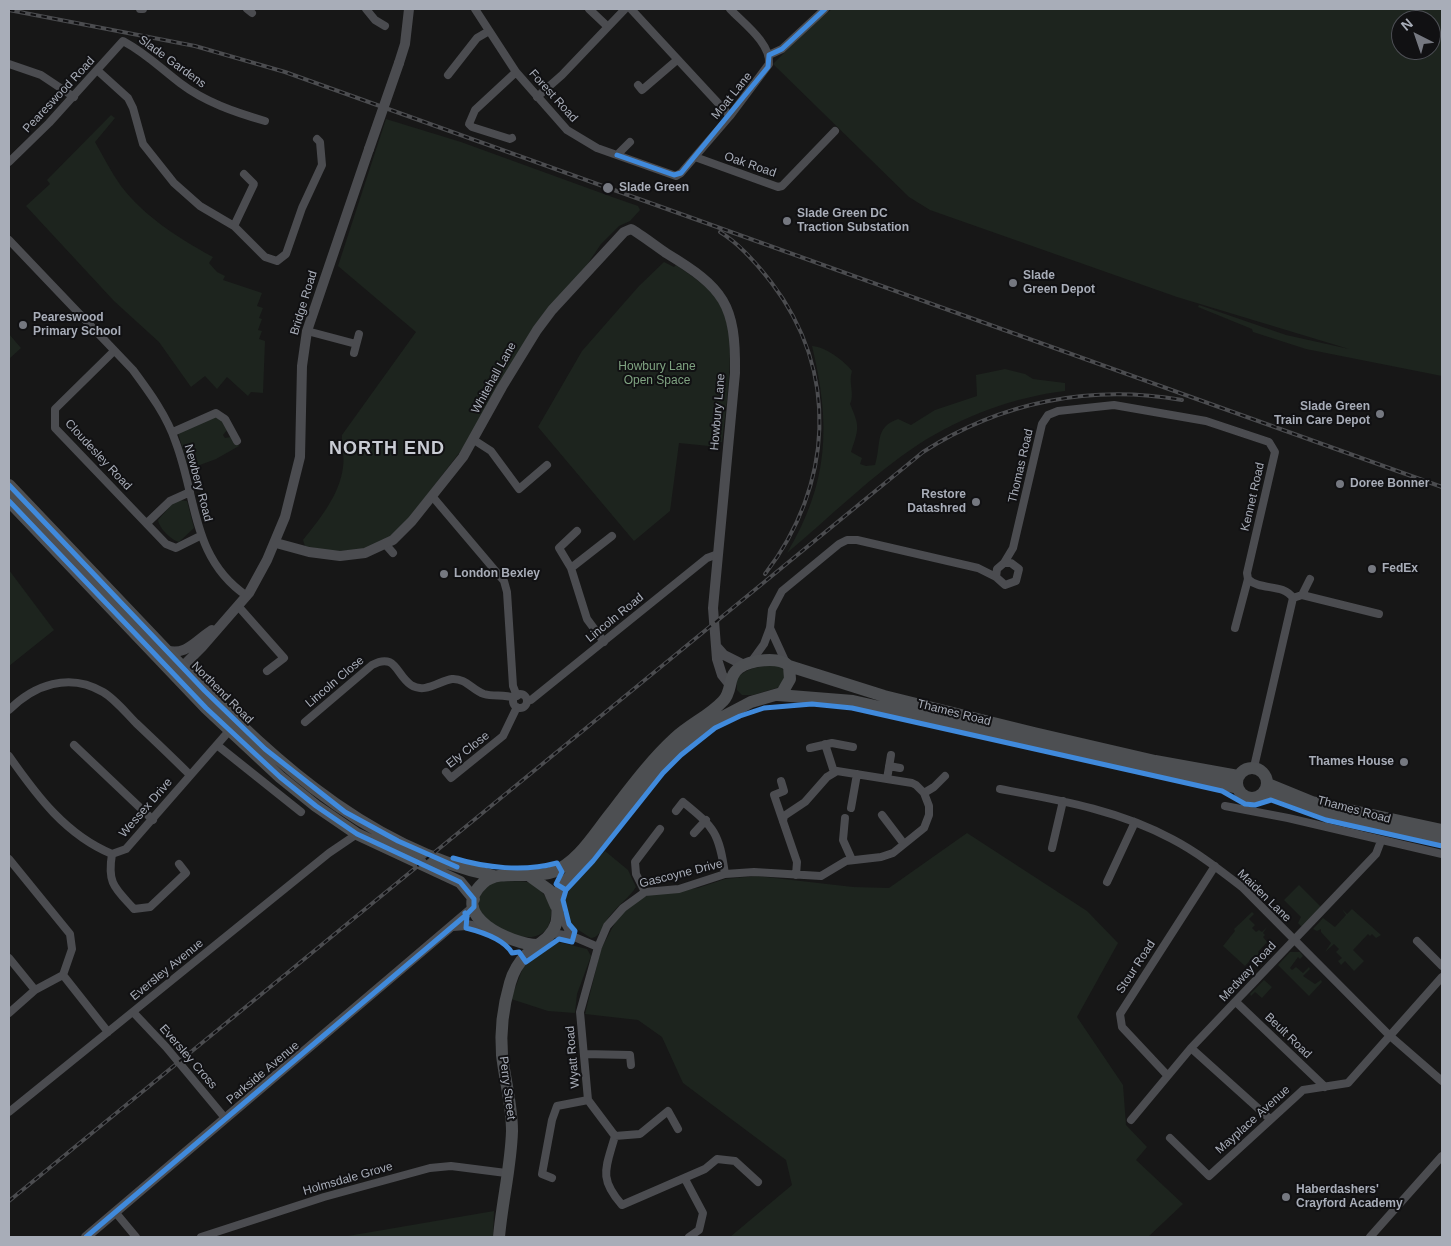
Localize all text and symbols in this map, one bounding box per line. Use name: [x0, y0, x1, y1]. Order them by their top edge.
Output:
north arrow: [1391, 10, 1441, 60]
text: N: [1398, 15, 1416, 34]
street label: Slade Gardens: [135, 33, 209, 91]
street label: Peareswood Road: [20, 54, 98, 136]
street label: Forest Road: [526, 67, 580, 125]
street label: Moat Lane: [709, 69, 755, 123]
street label: Oak Road: [722, 149, 778, 181]
marker: Slade Green: [601, 181, 615, 195]
place label: Slade Green: [619, 181, 689, 195]
place label: Slade Green DC Traction Substation: [797, 207, 909, 235]
marker: Slade Green DC Traction Substation: [781, 215, 793, 227]
street label: Bridge Road: [287, 269, 321, 337]
place label: Slade Green Depot: [1023, 269, 1095, 297]
marker: Slade Green Depot: [1007, 277, 1019, 289]
place label: Peareswood Primary School: [33, 311, 121, 339]
marker: Peareswood Primary School: [17, 319, 29, 331]
street label: Whitehall Lane: [468, 340, 520, 416]
park label: Howbury Lane Open Space: [618, 360, 696, 388]
street label: Howbury Lane: [707, 373, 729, 451]
place label: Slade Green Train Care Depot: [1274, 400, 1370, 428]
marker: Slade Green Train Care Depot: [1374, 408, 1386, 420]
street label: Cloudesley Road: [62, 417, 134, 493]
street label: Thomas Road: [1006, 428, 1036, 504]
district label: NORTH END: [328, 438, 446, 460]
street label: Newbery Road: [181, 443, 215, 523]
street label: Kennet Road: [1238, 461, 1268, 533]
place label: Doree Bonner: [1350, 477, 1429, 491]
marker: Doree Bonner: [1334, 478, 1346, 490]
place label: Restore Datashred: [907, 488, 966, 516]
marker: Restore Datashred: [970, 496, 982, 508]
place label: FedEx: [1382, 562, 1418, 576]
marker: FedEx: [1366, 563, 1378, 575]
place label: London Bexley: [454, 567, 540, 581]
marker: London Bexley: [438, 568, 450, 580]
street label: Lincoln Road: [583, 590, 647, 646]
street label: Lincoln Close: [303, 653, 367, 711]
street label: Northend Road: [188, 659, 256, 727]
street label: Thames Road: [916, 697, 992, 729]
street label: Ely Close: [444, 729, 492, 771]
place label: Thames House: [1309, 755, 1394, 769]
marker: Thames House: [1398, 756, 1410, 768]
street label: Wessex Drive: [116, 775, 176, 841]
street label: Thames Road: [1316, 793, 1392, 827]
street label: Gascoyne Drive: [638, 857, 724, 891]
street label: Maiden Lane: [1234, 867, 1294, 925]
street label: Eversley Avenue: [128, 936, 206, 1004]
street label: Stour Road: [1113, 938, 1159, 996]
street label: Medway Road: [1217, 939, 1279, 1005]
street label: Beult Road: [1262, 1010, 1314, 1062]
street label: Eversley Cross: [156, 1022, 220, 1092]
street label: Wyatt Road: [563, 1025, 583, 1089]
street label: Parkside Avenue: [224, 1038, 302, 1108]
street label: Perry Street: [496, 1055, 518, 1121]
street label: Mayplace Avenue: [1213, 1083, 1293, 1157]
street label: Holmsdale Grove: [301, 1159, 395, 1199]
place label: Haberdashers' Crayford Academy: [1296, 1183, 1403, 1211]
marker: Haberdashers' Crayford Academy: [1280, 1191, 1292, 1203]

